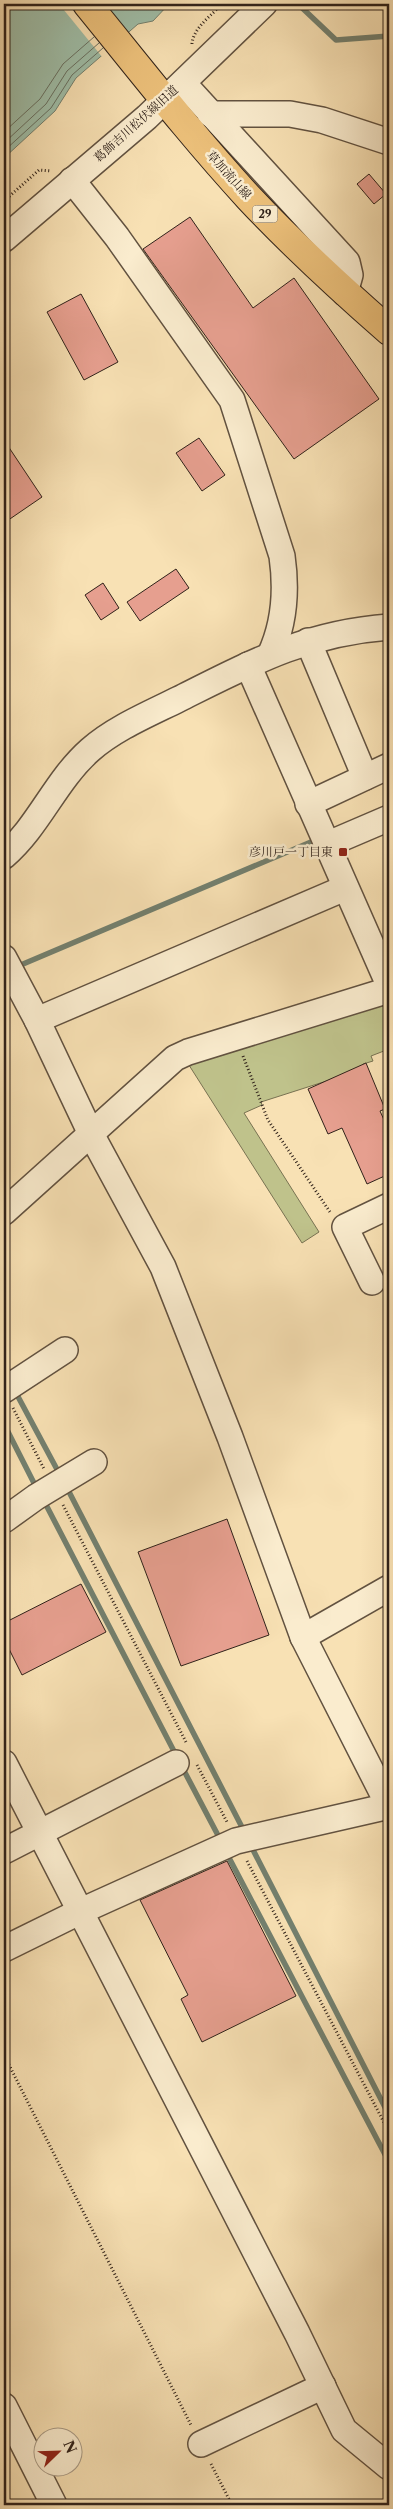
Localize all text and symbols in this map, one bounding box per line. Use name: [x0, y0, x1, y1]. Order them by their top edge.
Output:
street label: 葛飾吉川松伏線旧道: [91, 82, 181, 165]
street label: 草加流山線: [204, 147, 255, 202]
road number: 29: [252, 205, 278, 222]
place label: 彦川戸一丁目東: [249, 844, 333, 859]
marker: 彦川戸一丁目東: [337, 846, 349, 858]
north arrow: [32, 2426, 82, 2476]
text: N: [59, 2438, 81, 2456]

